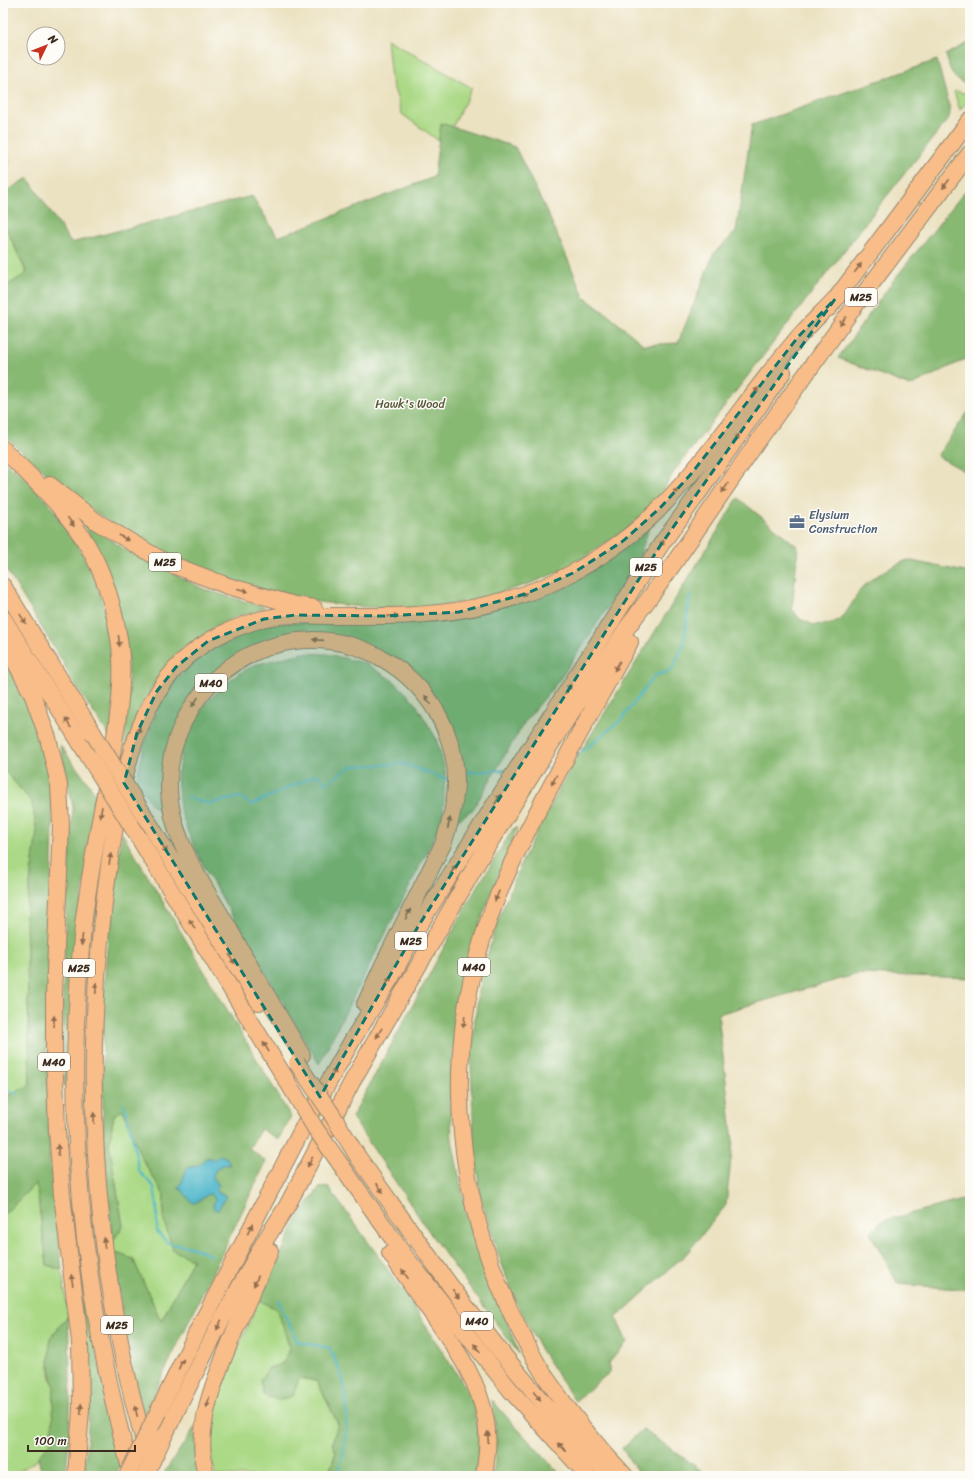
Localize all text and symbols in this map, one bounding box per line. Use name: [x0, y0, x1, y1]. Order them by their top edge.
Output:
north arrow: [26, 26, 66, 66]
text: N: [43, 30, 63, 49]
one-way arrow: [942, 178, 951, 189]
one-way arrow: [854, 263, 862, 274]
road number: M25: [845, 288, 877, 306]
one-way arrow: [839, 316, 847, 327]
one-way arrow: [750, 386, 759, 397]
park label: Hawk's Wood: [375, 393, 446, 415]
one-way arrow: [732, 433, 740, 444]
one-way arrow: [722, 483, 729, 494]
one-way arrow: [669, 488, 679, 498]
place label: Elysium Construction: [809, 504, 878, 540]
office icon: Elysium Construction: [788, 513, 806, 531]
one-way arrow: [67, 517, 75, 528]
one-way arrow: [118, 534, 130, 541]
one-way arrow: [657, 540, 665, 550]
road number: M25: [149, 553, 181, 571]
road number: M25: [630, 558, 662, 576]
one-way arrow: [237, 587, 249, 593]
one-way arrow: [515, 592, 527, 598]
one-way arrow: [20, 613, 27, 625]
one-way arrow: [387, 613, 400, 619]
one-way arrow: [116, 635, 122, 647]
one-way arrow: [312, 637, 324, 644]
one-way arrow: [613, 660, 620, 672]
road number: M40: [195, 674, 227, 692]
one-way arrow: [564, 684, 571, 695]
one-way arrow: [424, 695, 432, 705]
one-way arrow: [191, 697, 199, 707]
one-way arrow: [64, 718, 72, 729]
one-way arrow: [135, 726, 141, 738]
one-way arrow: [551, 774, 557, 786]
one-way arrow: [494, 793, 501, 805]
one-way arrow: [98, 805, 104, 818]
one-way arrow: [447, 817, 453, 829]
one-way arrow: [161, 842, 168, 854]
one-way arrow: [107, 853, 113, 865]
one-way arrow: [450, 864, 457, 876]
one-way arrow: [494, 891, 500, 902]
one-way arrow: [405, 909, 412, 920]
one-way arrow: [188, 918, 195, 930]
road number: M25: [395, 932, 427, 950]
one-way arrow: [79, 934, 85, 946]
one-way arrow: [228, 954, 236, 964]
road number: M40: [458, 958, 490, 976]
road number: M25: [63, 959, 95, 977]
one-way arrow: [385, 976, 392, 988]
one-way arrow: [92, 982, 99, 994]
one-way arrow: [51, 1014, 57, 1027]
one-way arrow: [461, 1016, 467, 1028]
one-way arrow: [376, 1027, 383, 1039]
one-way arrow: [263, 1042, 270, 1053]
road number: M40: [38, 1053, 70, 1071]
one-way arrow: [330, 1068, 337, 1080]
one-way arrow: [91, 1111, 97, 1124]
one-way arrow: [55, 1144, 62, 1157]
one-way arrow: [306, 1156, 313, 1168]
one-way arrow: [376, 1183, 385, 1194]
one-way arrow: [247, 1223, 253, 1235]
one-way arrow: [101, 1236, 107, 1249]
one-way arrow: [401, 1269, 409, 1279]
one-way arrow: [69, 1274, 75, 1286]
one-way arrow: [253, 1276, 259, 1288]
one-way arrow: [452, 1288, 461, 1299]
road number: M40: [461, 1312, 493, 1330]
road number: M25: [101, 1316, 133, 1334]
one-way arrow: [216, 1319, 222, 1331]
one-way arrow: [473, 1343, 482, 1354]
one-way arrow: [178, 1359, 184, 1370]
one-way arrow: [533, 1390, 542, 1401]
one-way arrow: [205, 1396, 211, 1408]
one-way arrow: [78, 1402, 84, 1415]
one-way arrow: [132, 1405, 138, 1418]
scale bar: [28, 1427, 135, 1453]
text: 100 m: [34, 1430, 67, 1452]
one-way arrow: [484, 1431, 491, 1443]
one-way arrow: [557, 1442, 566, 1452]

